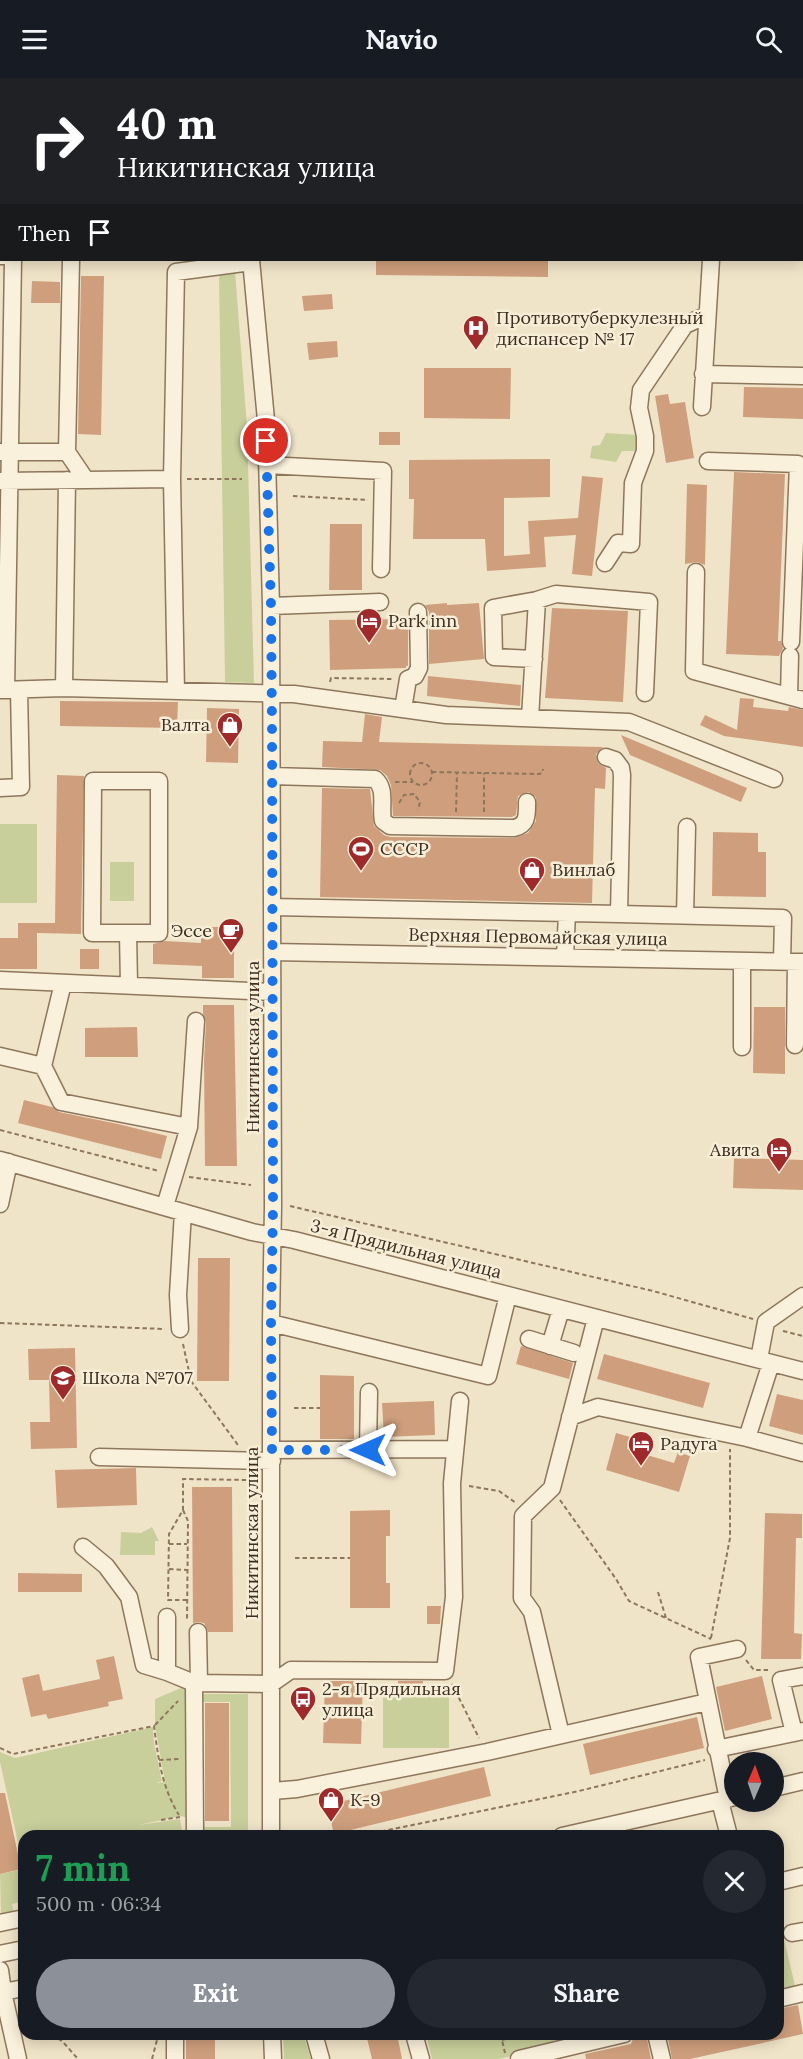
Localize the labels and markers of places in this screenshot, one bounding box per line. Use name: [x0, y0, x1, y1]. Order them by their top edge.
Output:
place label: Противотуберкулезный диспансер № 17: [496, 306, 703, 350]
hospital icon: Противотуберкулезный диспансер № 17: [461, 313, 491, 351]
pin: [240, 415, 291, 466]
hotel icon: Park inn: [354, 606, 384, 644]
place label: Park inn: [388, 609, 457, 632]
shop icon: Валта: [215, 710, 245, 748]
place label: Валта: [161, 713, 210, 736]
sports icon: СССР: [346, 834, 376, 872]
place label: СССР: [380, 837, 429, 860]
shop icon: Винлаб: [517, 855, 547, 893]
place label: Винлаб: [552, 858, 616, 881]
cafe icon: Эссе: [216, 916, 246, 954]
place label: Эссе: [171, 919, 212, 942]
hotel icon: Авита: [764, 1135, 794, 1173]
place label: Авита: [709, 1138, 760, 1161]
school or university icon: Школа №707: [48, 1363, 78, 1401]
place label: Школа №707: [82, 1366, 193, 1389]
hotel icon: Радуга: [626, 1429, 656, 1467]
place label: Радуга: [660, 1432, 718, 1455]
place label: 2-я Прядильная улица: [322, 1677, 461, 1721]
bus stop icon: 2-я Прядильная улица: [288, 1684, 318, 1722]
shop icon: К-9: [316, 1785, 346, 1823]
place label: К-9: [350, 1788, 381, 1811]

